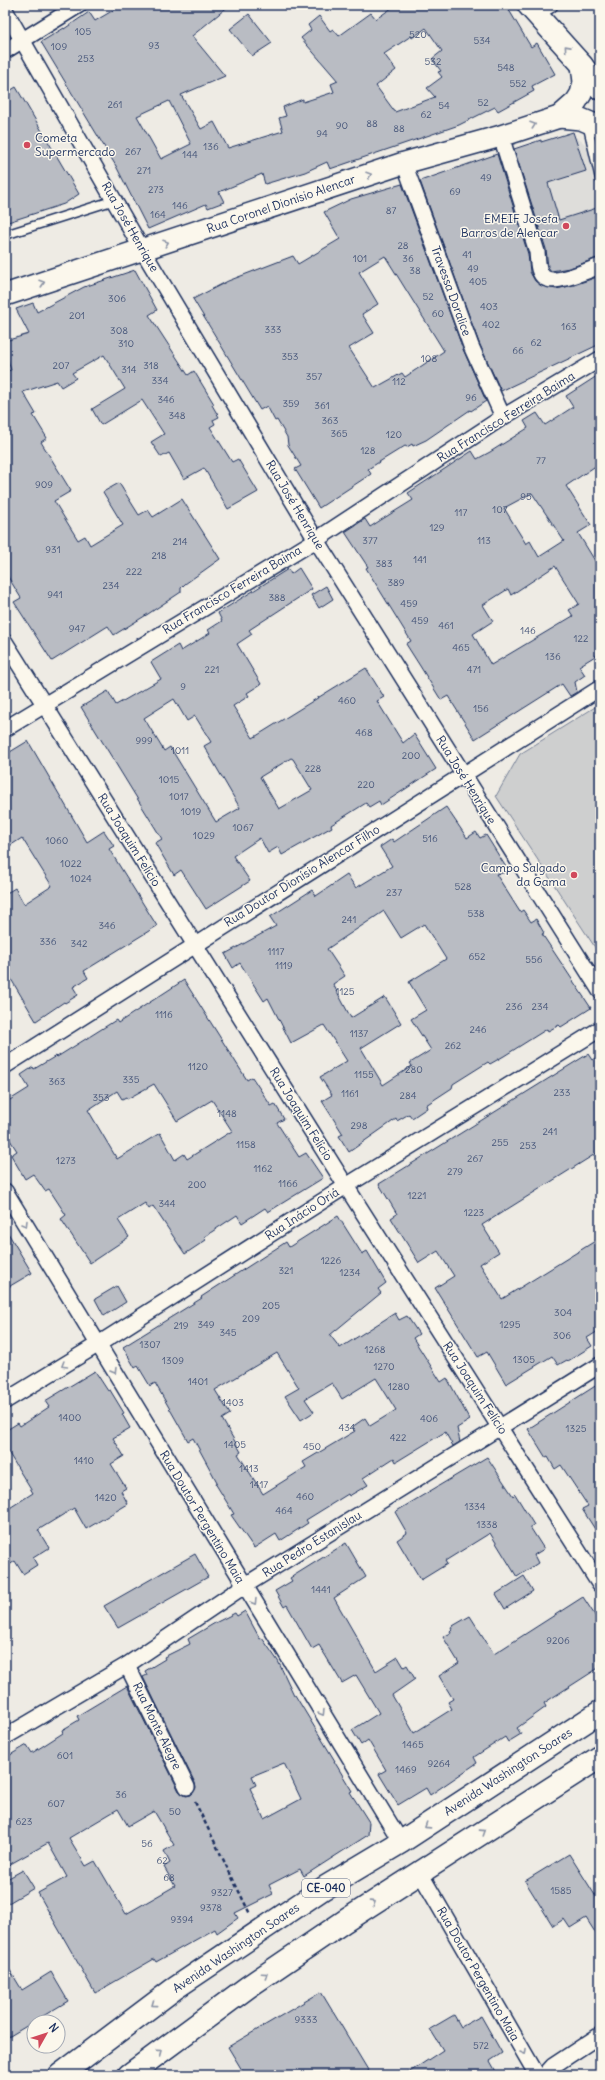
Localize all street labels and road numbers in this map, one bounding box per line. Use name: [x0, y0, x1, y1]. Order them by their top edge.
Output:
street label: Rua Coronel Dionísio Alencar: [205, 171, 357, 236]
street label: Rua José Henrique: [99, 179, 162, 274]
street label: Travessa Doralice: [428, 244, 475, 338]
street label: Rua Francisco Ferreira Baima: [434, 368, 577, 465]
street label: Rua José Henrique: [263, 457, 328, 552]
street label: Rua Francisco Ferreira Baima: [160, 542, 304, 637]
street label: Rua José Henrique: [433, 733, 500, 827]
street label: Rua Joaquim Felício: [95, 790, 164, 889]
street label: Rua Doutor Dionísio Alencar Filho: [221, 821, 383, 930]
street label: Rua Joaquim Felício: [267, 1064, 336, 1163]
street label: Rua Inácio Oriá: [262, 1184, 342, 1243]
street label: Rua Joaquim Felício: [440, 1339, 511, 1437]
street label: Rua Doutor Pergentino Maia: [157, 1448, 248, 1586]
street label: Rua Pedro Estanislau: [259, 1507, 364, 1580]
street label: Rua Monte Alegre: [130, 1680, 185, 1772]
street label: Avenida Washington Soares: [441, 1725, 575, 1819]
road number: CE-040: [302, 1879, 350, 1897]
street label: Avenida Washington Soares: [169, 1900, 302, 1996]
street label: Rua Doutor Pergentino Maia: [434, 1904, 523, 2044]

